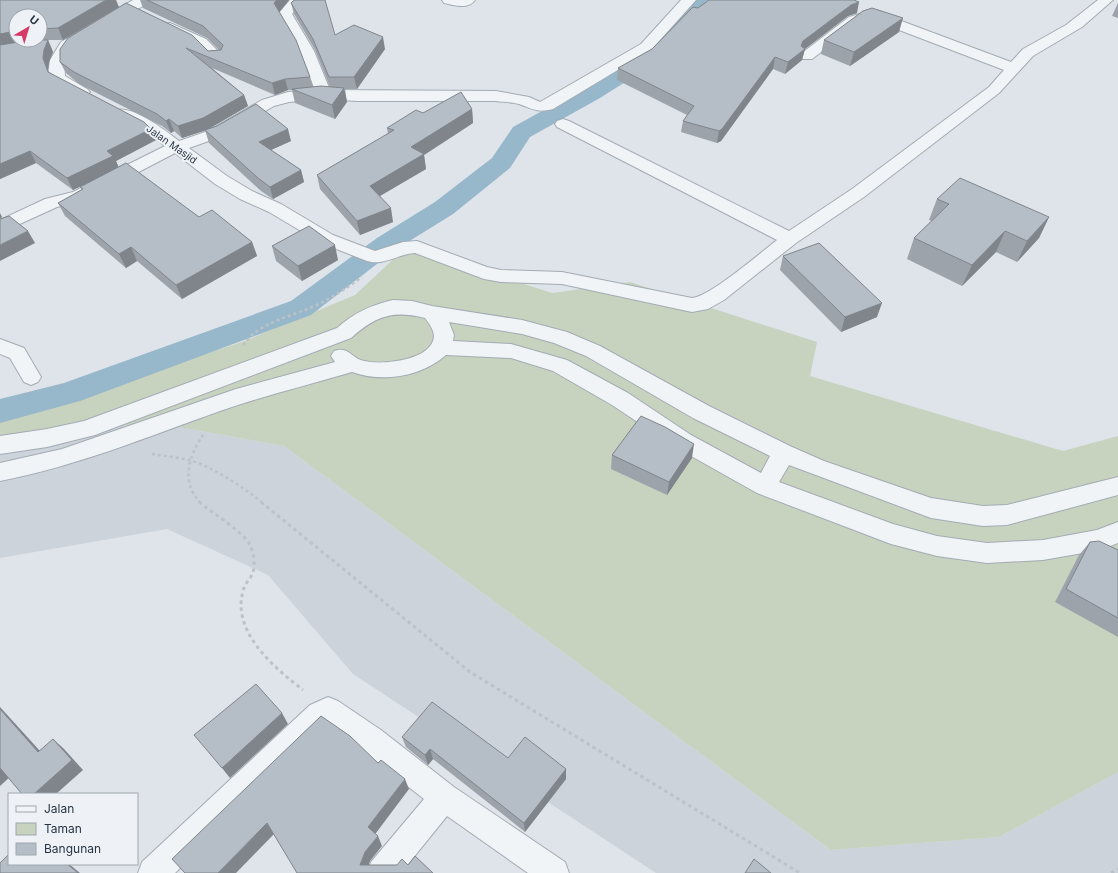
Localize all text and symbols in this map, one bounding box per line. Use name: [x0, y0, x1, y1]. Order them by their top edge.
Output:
north arrow: [8, 8, 48, 48]
text: U: [27, 12, 42, 28]
street label: Jalan Masjid: [144, 122, 200, 166]
legend: [8, 793, 138, 865]
text: Jalan: [44, 801, 74, 816]
text: Taman: [44, 821, 82, 836]
text: Bangunan: [44, 841, 101, 856]

